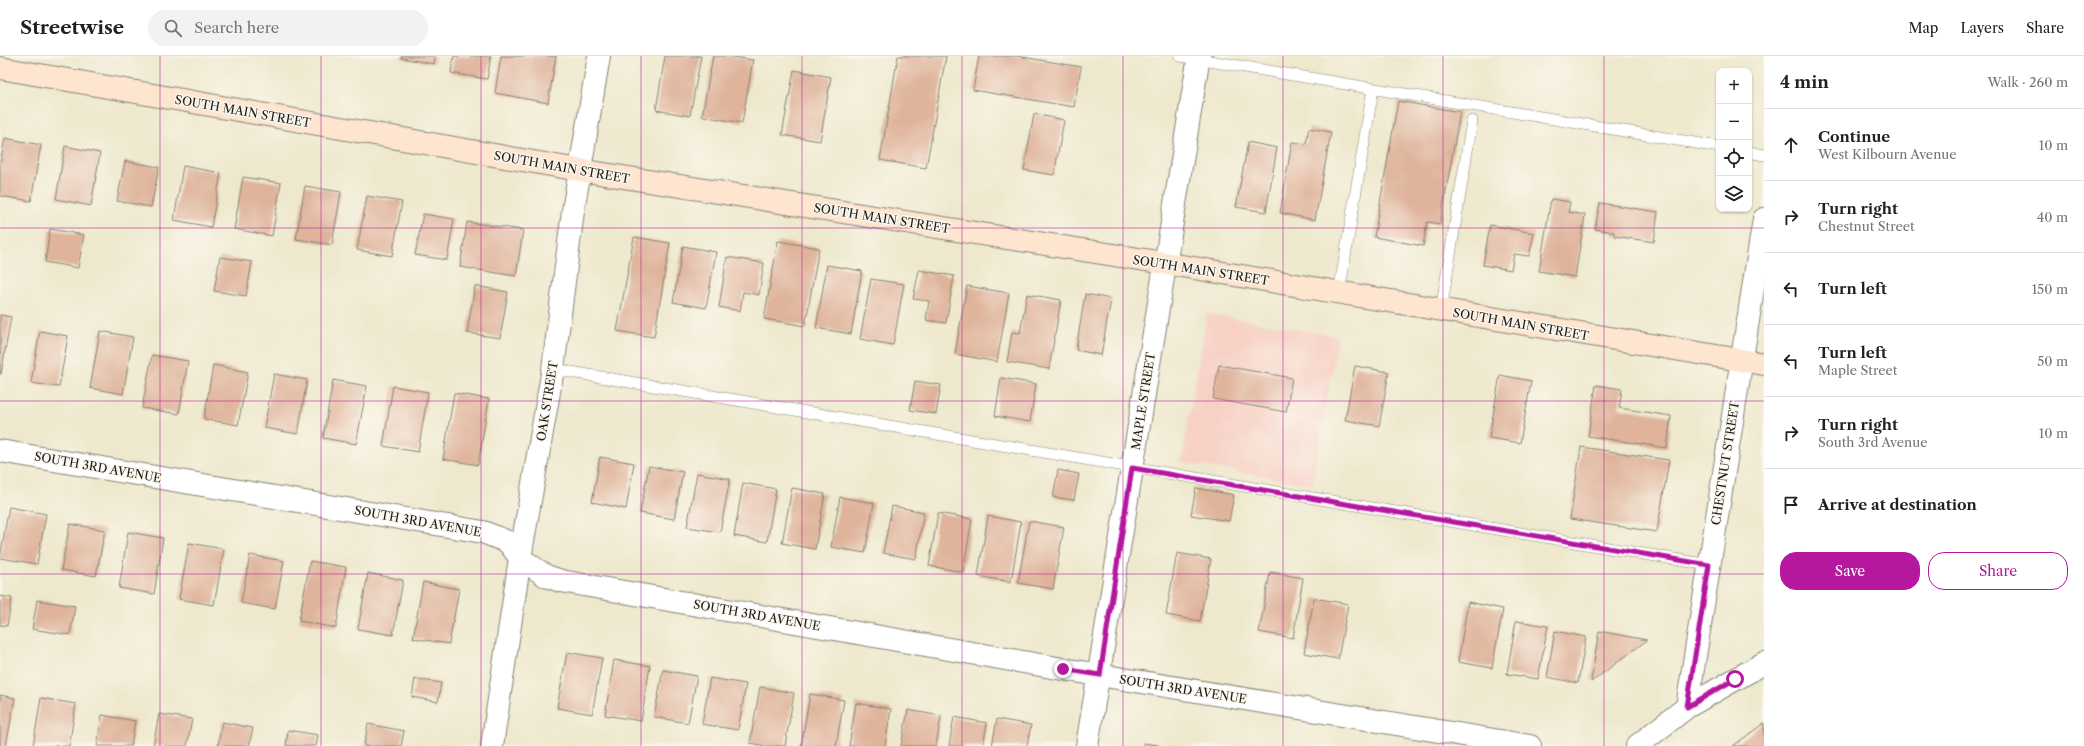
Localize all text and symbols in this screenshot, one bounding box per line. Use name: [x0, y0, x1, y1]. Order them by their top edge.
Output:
search box: [148, 10, 428, 46]
text: Streetwise: [20, 16, 124, 39]
icon: search: [162, 17, 184, 39]
text: Search here: [194, 18, 279, 37]
text: Map: [1908, 19, 1938, 37]
text: Layers: [1960, 19, 2004, 37]
text: Share: [2026, 19, 2064, 37]
map controls: [1716, 68, 1752, 212]
button: +: [1716, 68, 1752, 104]
text: 4 min: [1780, 72, 1829, 92]
text: Walk · 260 m: [1987, 74, 2068, 90]
street label: SOUTH MAIN STREET: [174, 92, 312, 130]
button: −: [1716, 104, 1752, 140]
text: Continue: [1818, 127, 1890, 146]
icon: ahead: [1780, 134, 1802, 156]
text: 10 m: [2039, 137, 2068, 153]
button: locate: [1716, 140, 1752, 176]
text: West Kilbourn Avenue: [1818, 146, 1957, 162]
street label: SOUTH MAIN STREET: [493, 148, 631, 186]
button: layers: [1716, 176, 1752, 212]
text: Turn right: [1818, 199, 1898, 218]
street label: SOUTH MAIN STREET: [813, 200, 951, 236]
icon: right: [1780, 206, 1802, 228]
text: 40 m: [2037, 209, 2068, 225]
text: Chestnut Street: [1818, 218, 1915, 234]
street label: SOUTH MAIN STREET: [1132, 252, 1270, 288]
icon: left: [1780, 278, 1802, 300]
text: Turn left: [1818, 279, 1887, 298]
text: 150 m: [2032, 281, 2068, 297]
street label: SOUTH MAIN STREET: [1452, 305, 1590, 343]
text: Turn left: [1818, 343, 1887, 362]
icon: left: [1780, 350, 1802, 372]
street label: MAPLE STREET: [1128, 351, 1158, 451]
text: 50 m: [2037, 353, 2068, 369]
street label: OAK STREET: [533, 360, 561, 442]
text: Maple Street: [1818, 362, 1897, 378]
street label: CHESTNUT STREET: [1708, 400, 1742, 526]
text: Turn right: [1818, 415, 1898, 434]
icon: right: [1780, 422, 1802, 444]
text: 10 m: [2039, 425, 2068, 441]
text: South 3rd Avenue: [1818, 434, 1928, 450]
street label: SOUTH 3RD AVENUE: [33, 448, 163, 486]
icon: arrive: [1780, 494, 1802, 516]
text: Arrive at destination: [1818, 495, 1977, 514]
street label: SOUTH 3RD AVENUE: [353, 502, 483, 540]
button: Save: [1780, 552, 1920, 590]
button: Share: [1928, 552, 2068, 590]
street label: SOUTH 3RD AVENUE: [692, 596, 822, 634]
route end: [1054, 660, 1072, 678]
route start: [1726, 670, 1744, 688]
street label: SOUTH 3RD AVENUE: [1118, 672, 1248, 706]

